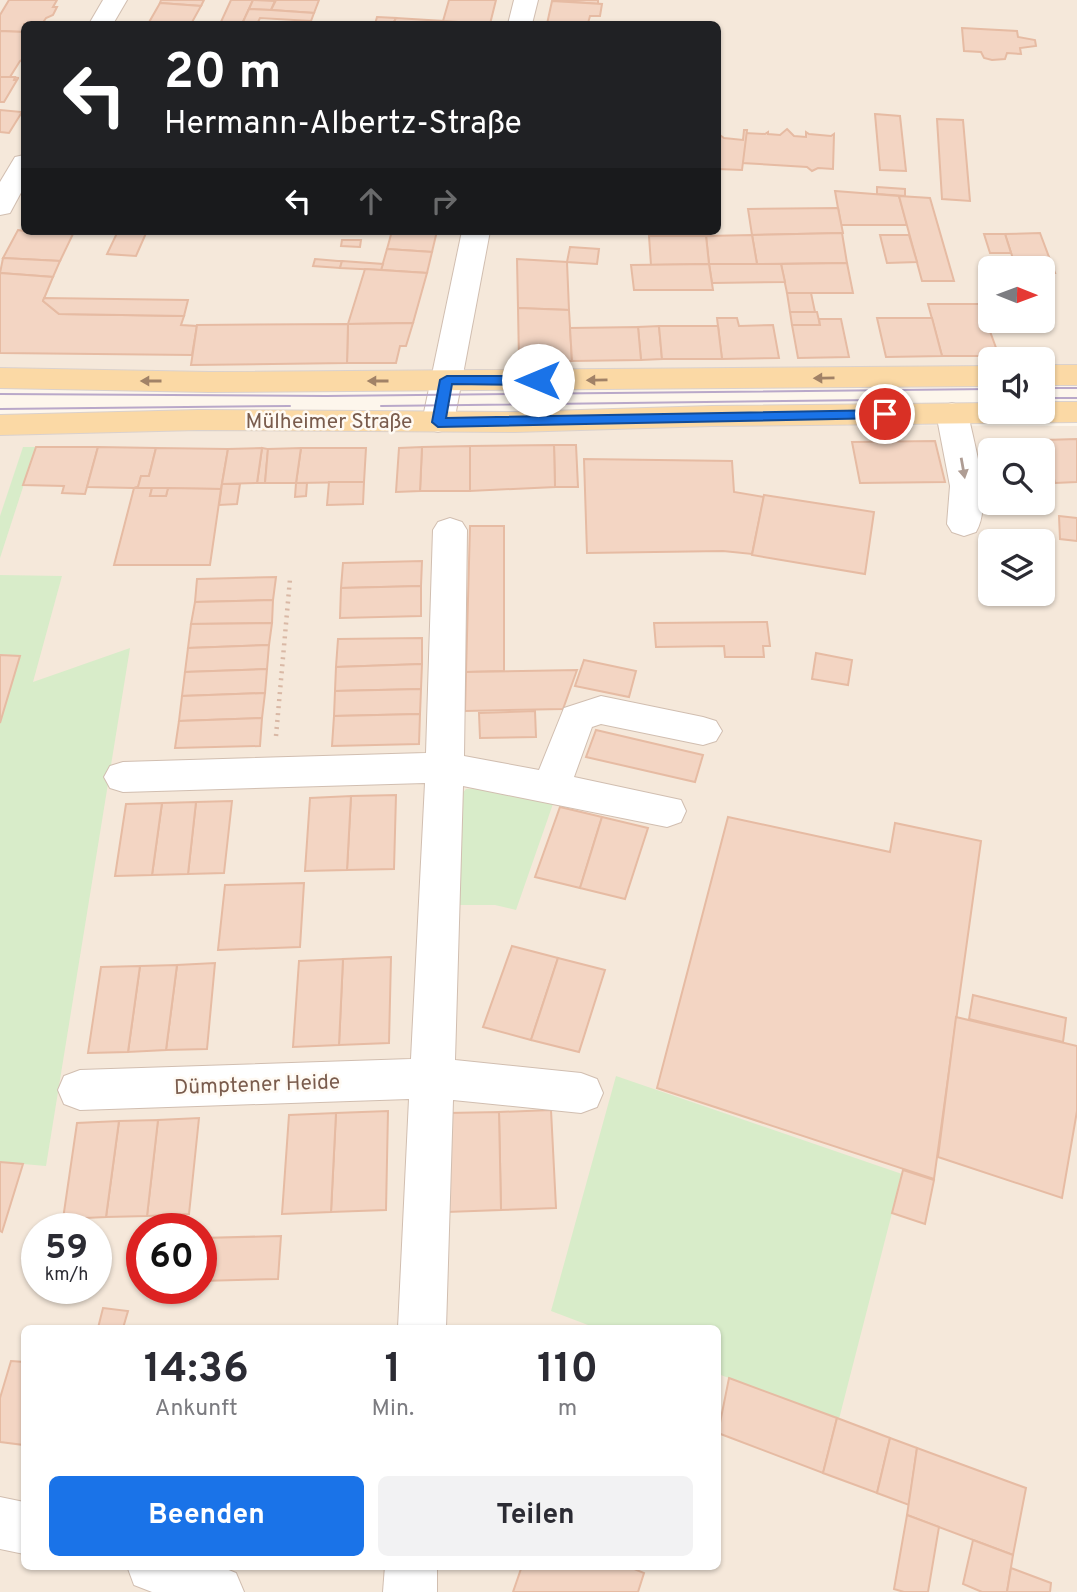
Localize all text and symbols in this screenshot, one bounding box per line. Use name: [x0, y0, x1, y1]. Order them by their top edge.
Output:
text: 20 m: [164, 44, 281, 106]
icon: left: [49, 49, 140, 140]
text: Hermann-Albertz-Straße: [164, 105, 522, 145]
icon: left: [279, 182, 317, 220]
icon: ahead: [352, 182, 390, 220]
icon: right: [425, 182, 463, 220]
north arrow: [978, 256, 1055, 332]
map controls: [978, 256, 1055, 606]
position arrow: [501, 343, 575, 417]
button: sound: [978, 347, 1055, 424]
one-way arrow: [813, 372, 835, 383]
one-way arrow: [586, 374, 608, 386]
one-way arrow: [140, 375, 162, 387]
one-way arrow: [367, 375, 389, 387]
pin: [855, 384, 915, 444]
icon: arrive: [866, 395, 904, 433]
street label: Mülheimer Straße: [246, 409, 412, 436]
button: search: [978, 438, 1055, 515]
one-way arrow: [957, 457, 968, 479]
button: layers: [978, 529, 1055, 606]
street label: Dümptener Heide: [173, 1069, 341, 1102]
speed limit sign: 60: [126, 1213, 217, 1304]
text: 59: [45, 1227, 88, 1271]
text: km/h: [45, 1264, 88, 1287]
text: 14:36: [144, 1344, 249, 1397]
text: 1: [385, 1344, 401, 1397]
text: 110: [537, 1344, 598, 1397]
text: Ankunft: [155, 1395, 238, 1424]
text: Min.: [372, 1395, 414, 1424]
text: m: [558, 1395, 577, 1424]
button: Beenden: [49, 1476, 364, 1556]
button: Teilen: [378, 1476, 693, 1556]

